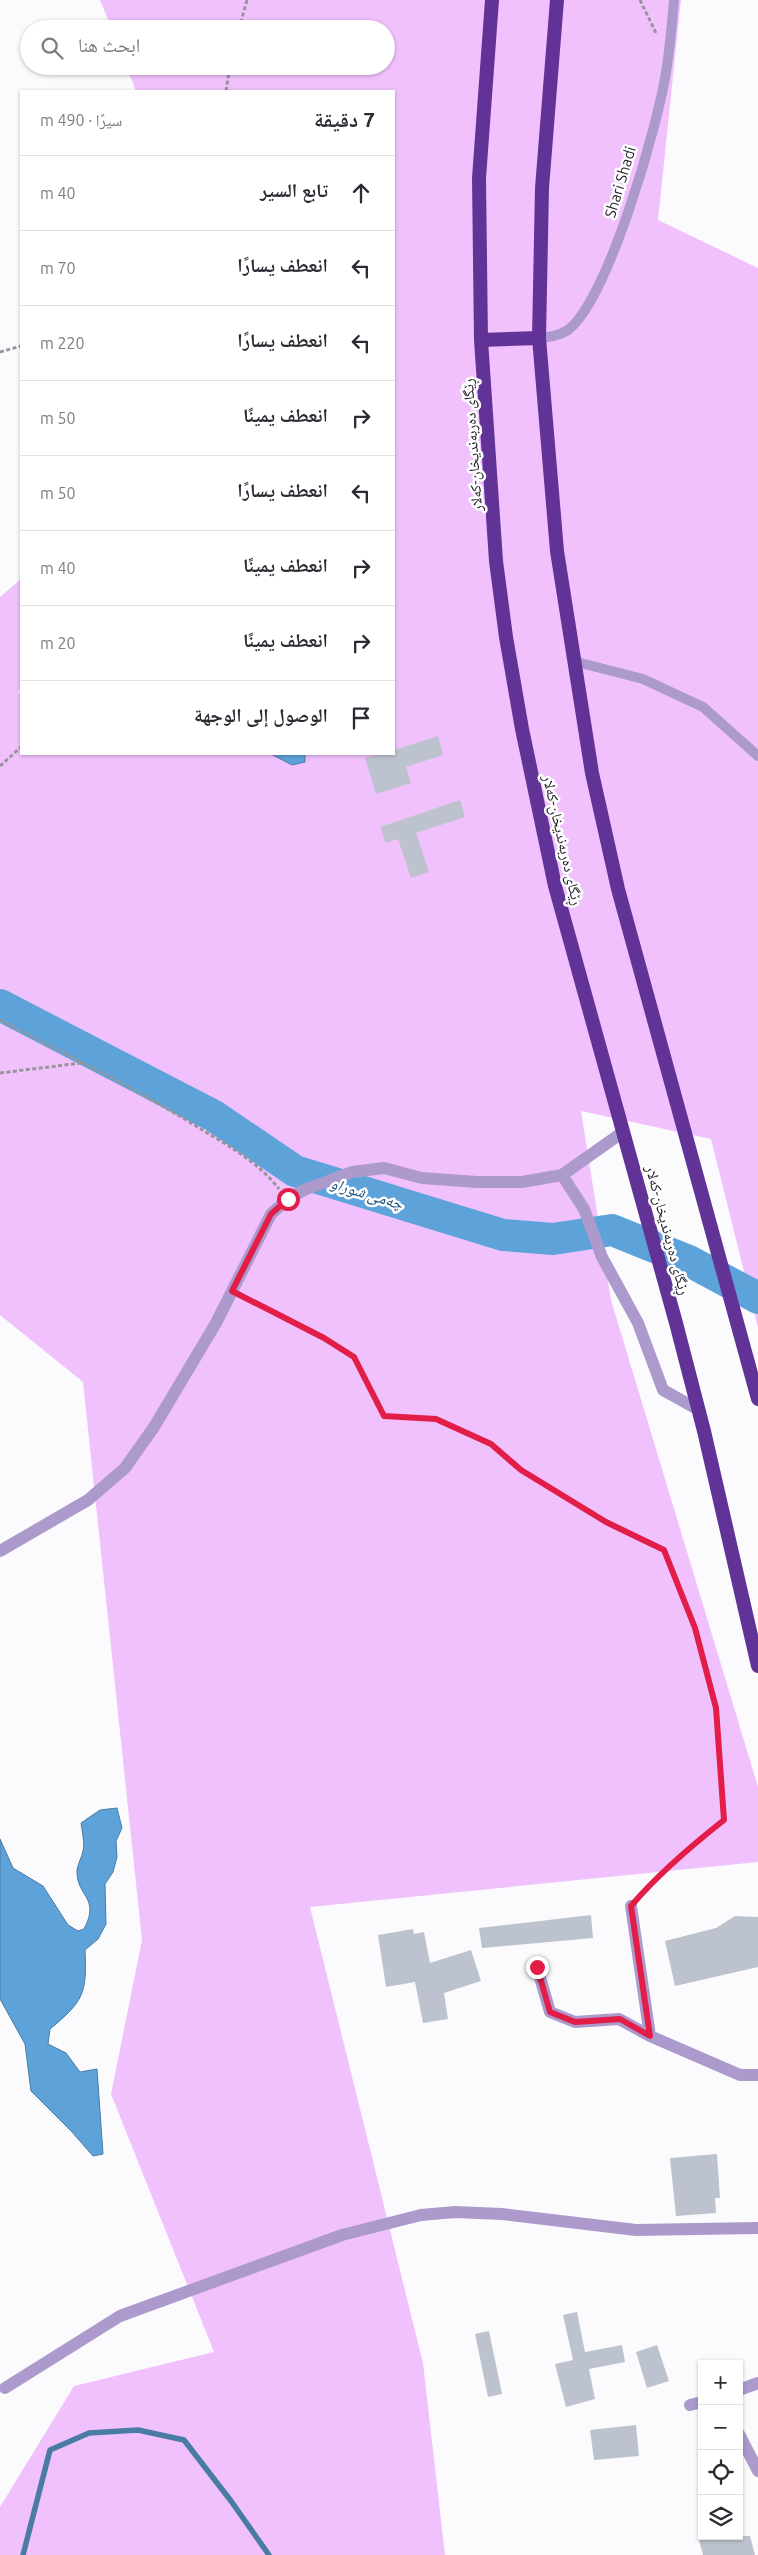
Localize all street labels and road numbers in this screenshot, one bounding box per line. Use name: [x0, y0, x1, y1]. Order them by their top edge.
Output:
street label: Shari Shadi: [601, 144, 639, 220]
street label: ڕێگای دەربەندیخان-کەلار: [459, 377, 489, 513]
street label: ڕێگای دەربەندیخان-کەلار: [535, 772, 586, 908]
street label: ڕێگای دەربەندیخان-کەلار: [638, 1163, 694, 1298]

